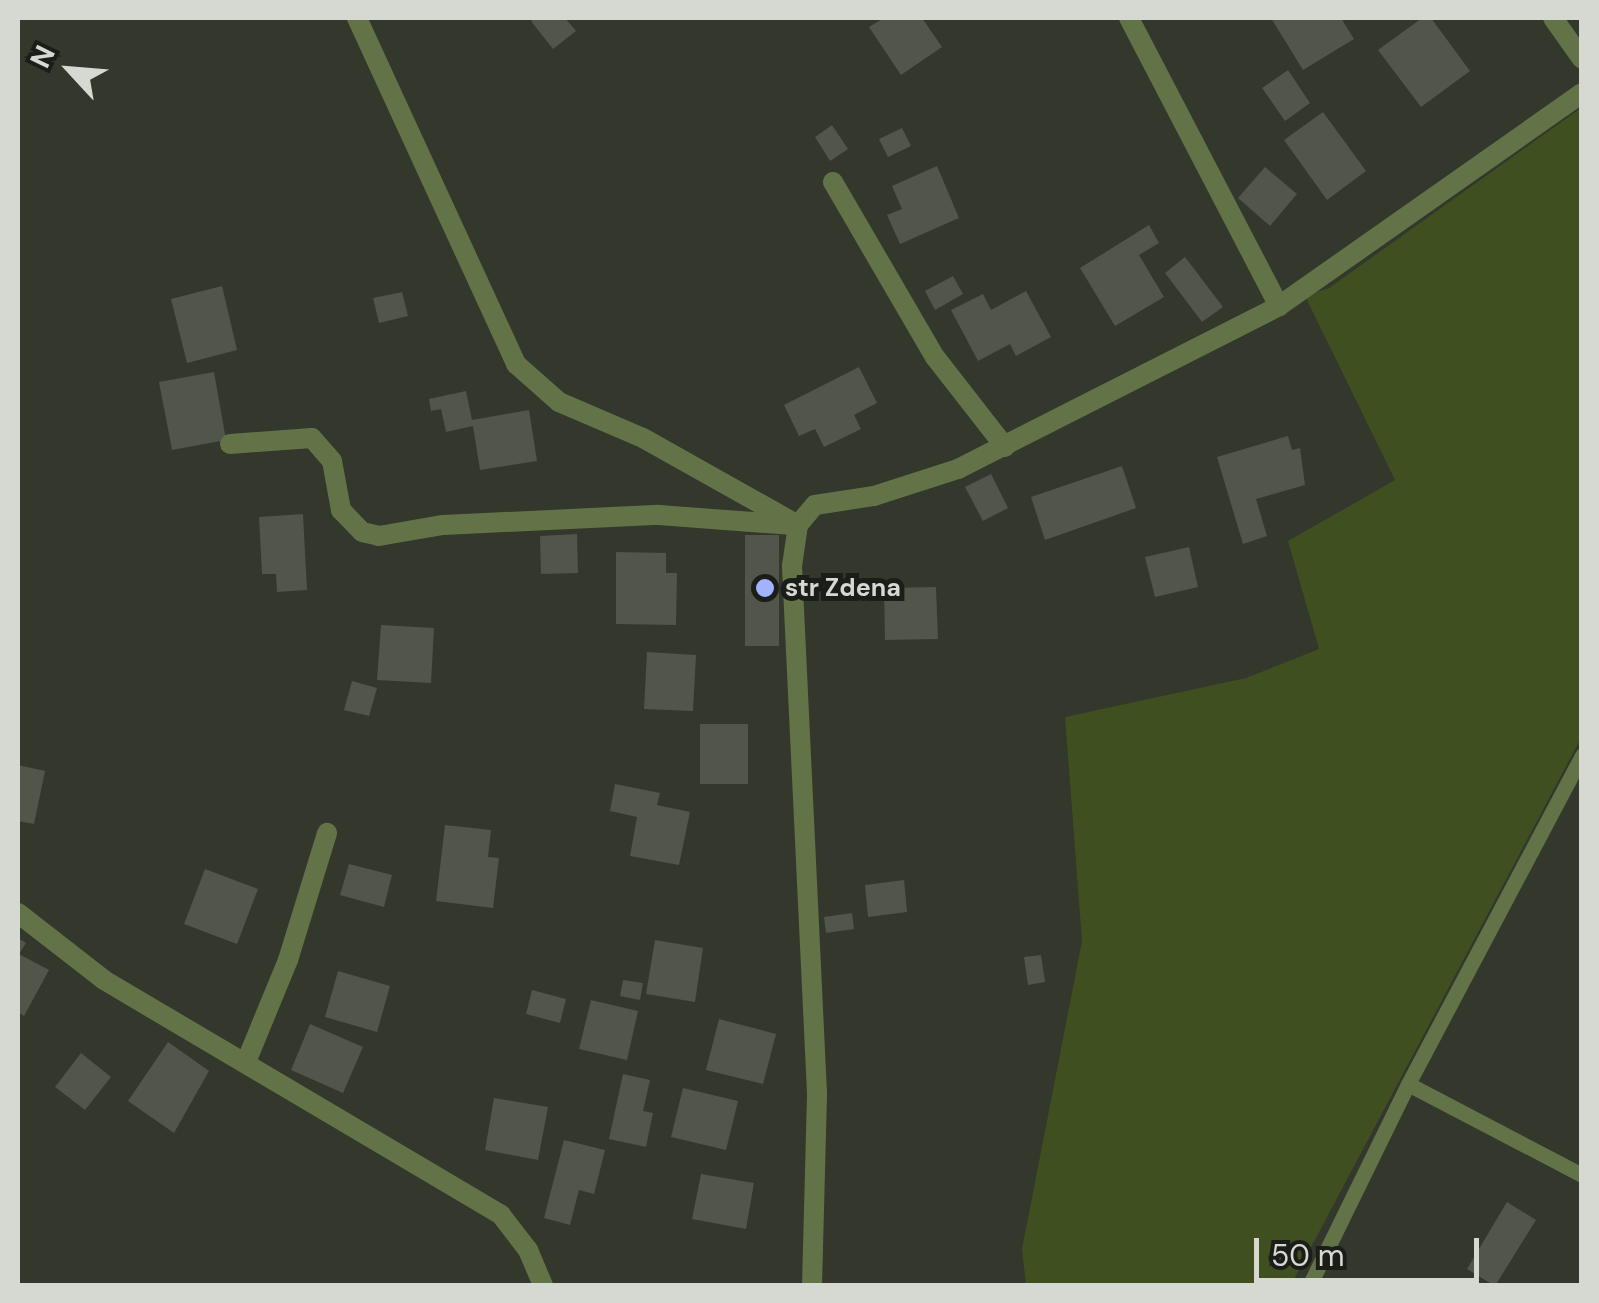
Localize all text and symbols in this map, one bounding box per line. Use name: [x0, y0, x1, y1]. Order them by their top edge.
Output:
north arrow: [20, 20, 120, 120]
text: N: [21, 39, 64, 74]
place label: str Zdena: [785, 573, 901, 603]
marker: str Zdena: [754, 577, 776, 599]
scale bar: [1259, 1218, 1484, 1280]
text: 50 m: [1271, 1236, 1345, 1275]

